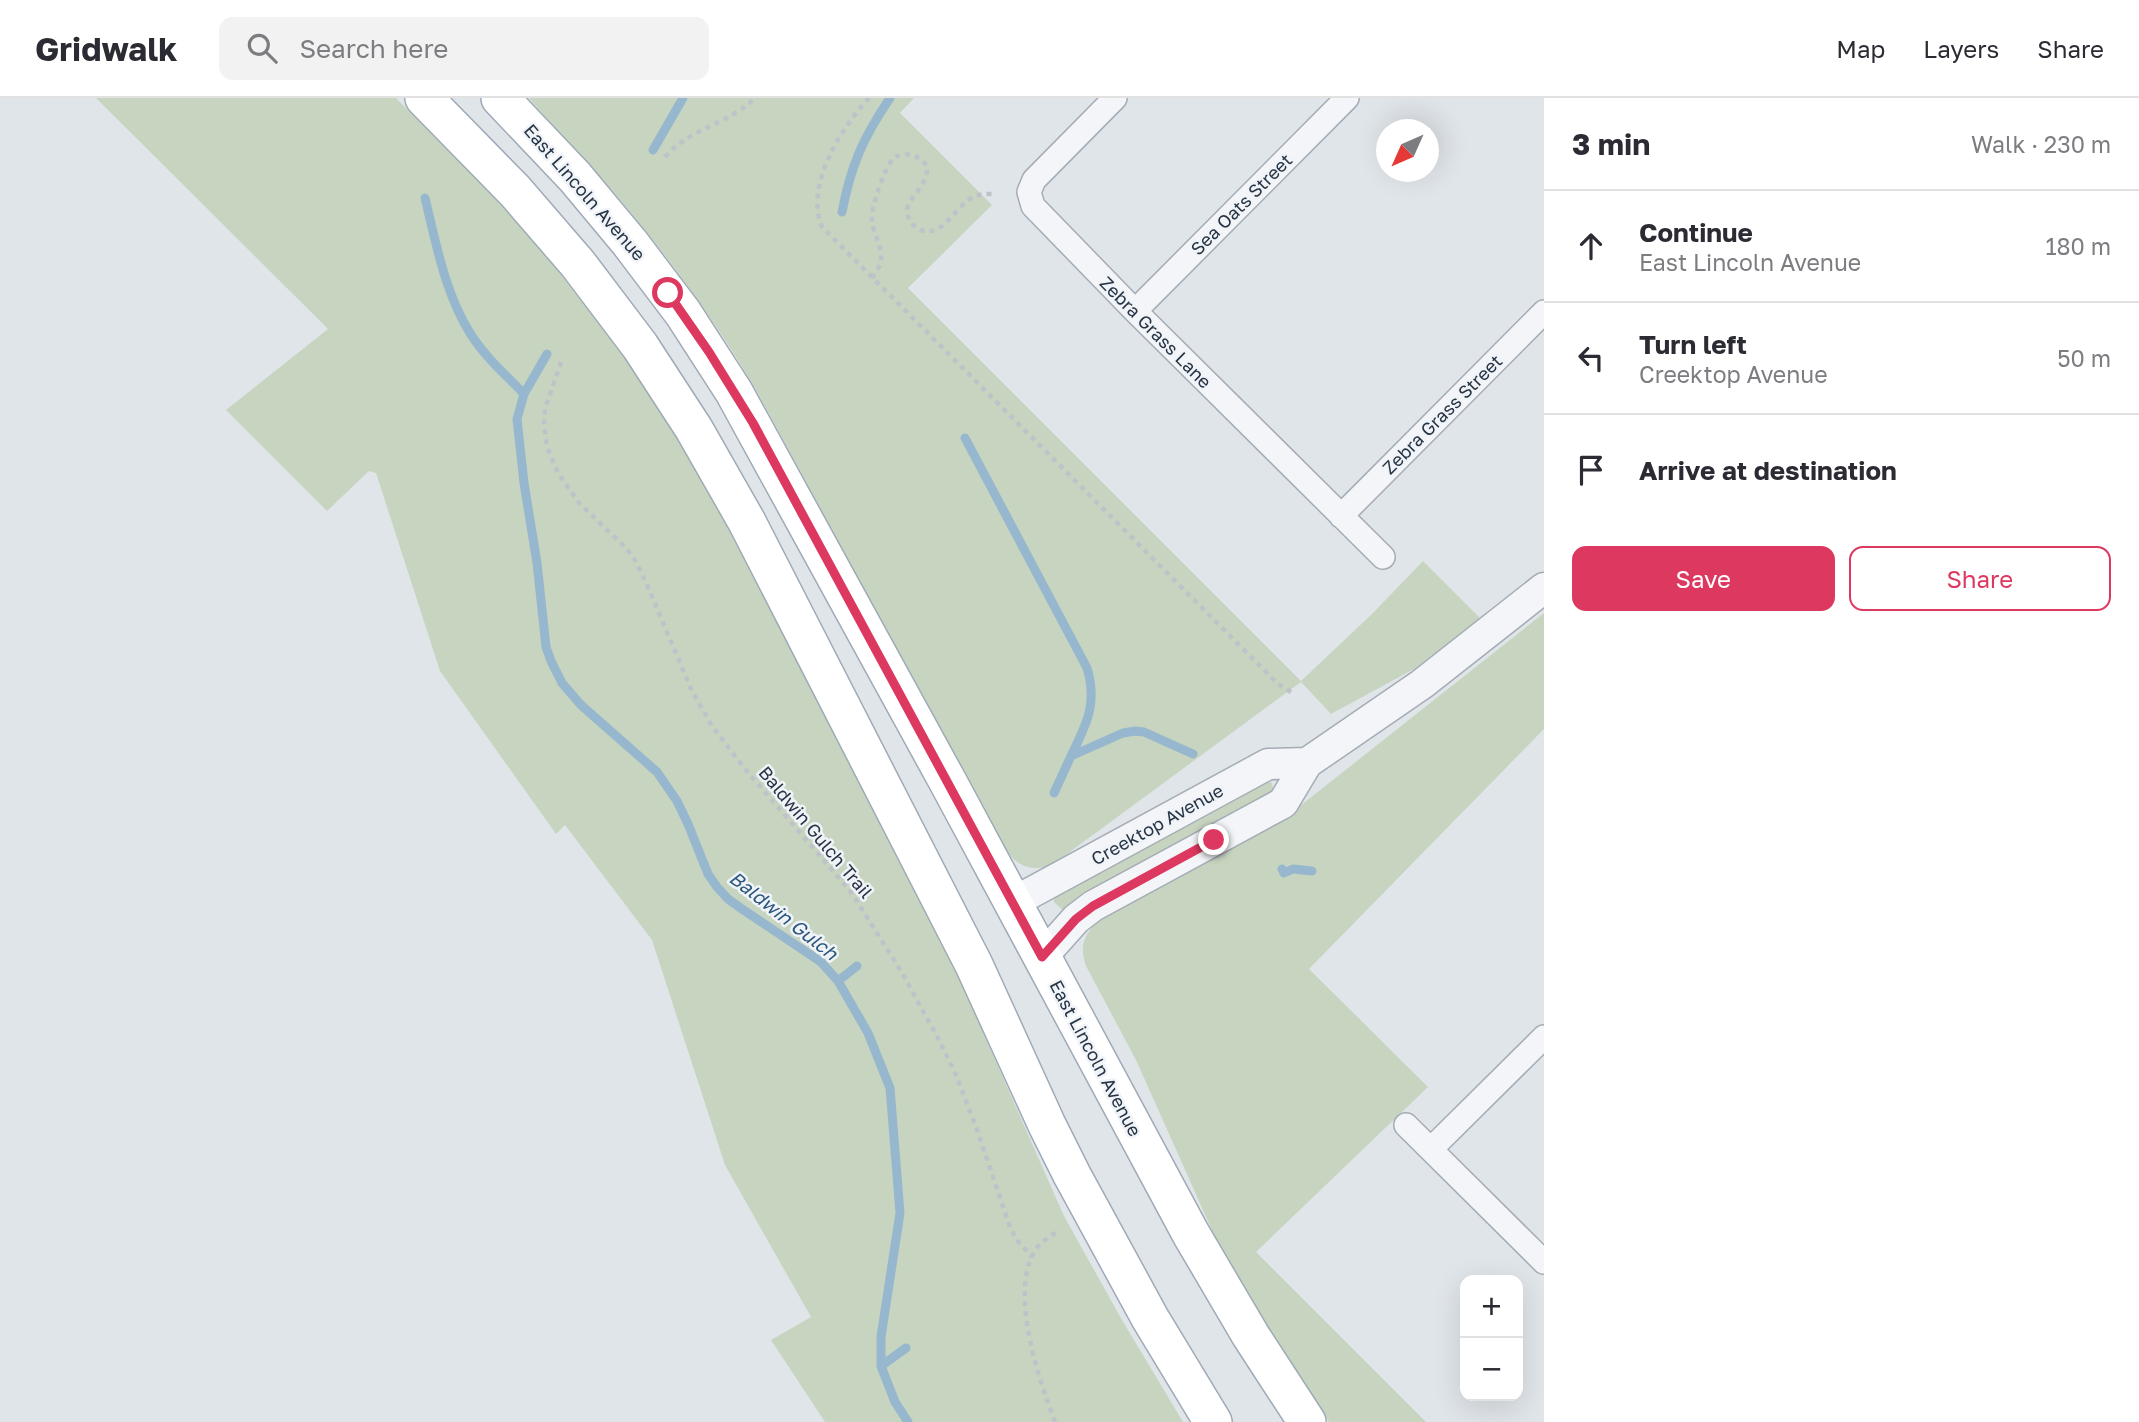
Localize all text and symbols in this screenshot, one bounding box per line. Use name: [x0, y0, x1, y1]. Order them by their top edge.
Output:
search box: [219, 17, 709, 80]
text: Gridwalk: [35, 29, 177, 68]
icon: search: [243, 29, 281, 67]
text: Search here: [299, 33, 448, 64]
text: Map: [1836, 34, 1885, 63]
text: Layers: [1923, 34, 1999, 63]
text: Share: [2037, 34, 2104, 63]
street label: East Lincoln Avenue: [520, 119, 650, 265]
north arrow: [1376, 119, 1439, 182]
text: 3 min: [1572, 126, 1650, 162]
text: Walk · 230 m: [1971, 130, 2111, 158]
street label: Sea Oats Street: [1186, 149, 1296, 259]
text: Continue: [1639, 217, 1753, 248]
icon: ahead: [1572, 227, 1610, 265]
text: 180 m: [2045, 232, 2111, 260]
text: East Lincoln Avenue: [1639, 248, 1861, 276]
street label: Zebra Grass Lane: [1096, 272, 1216, 392]
route start: [652, 277, 683, 308]
text: Turn left: [1639, 329, 1747, 360]
icon: left: [1572, 339, 1610, 377]
text: 50 m: [2057, 344, 2111, 372]
street label: Zebra Grass Street: [1378, 350, 1506, 478]
text: Creektop Avenue: [1639, 360, 1828, 388]
icon: arrive: [1572, 451, 1610, 489]
text: Arrive at destination: [1639, 455, 1897, 486]
button: Save: [1572, 546, 1835, 611]
button: Share: [1849, 546, 2111, 611]
street label: Baldwin Gulch Trail: [754, 762, 878, 903]
street label: Creektop Avenue: [1087, 779, 1227, 869]
route end: [1198, 824, 1229, 855]
water label: Baldwin Gulch: [725, 866, 844, 965]
street label: East Lincoln Avenue: [1045, 976, 1147, 1140]
map controls: [1460, 1275, 1523, 1401]
button: +: [1460, 1275, 1523, 1338]
button: −: [1460, 1338, 1523, 1401]

